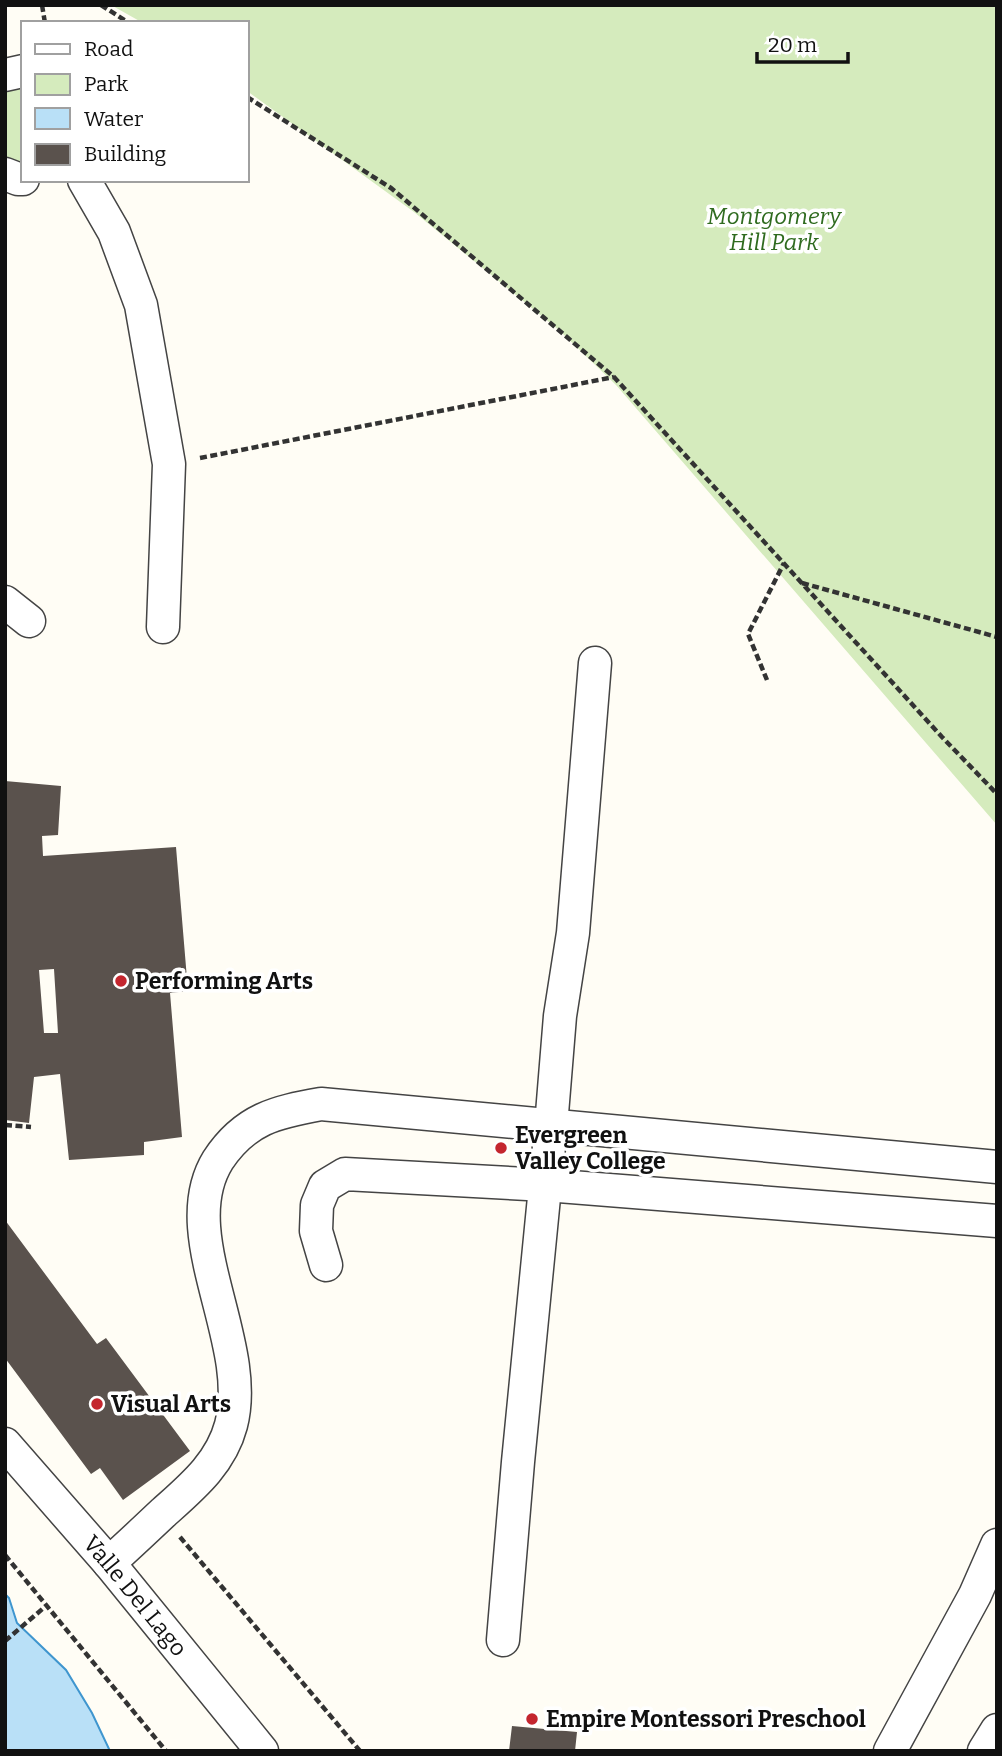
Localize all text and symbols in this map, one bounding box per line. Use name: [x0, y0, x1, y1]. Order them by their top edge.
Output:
legend: [21, 21, 248, 182]
scale bar: [757, 21, 848, 65]
text: 20 m: [768, 32, 817, 58]
text: Road: [84, 36, 133, 62]
text: Park: [84, 71, 128, 97]
text: Water: [84, 106, 143, 132]
text: Building: [84, 141, 167, 167]
park label: Montgomery Hill Park: [707, 202, 842, 256]
place label: Performing Arts: [135, 967, 313, 995]
marker: Performing Arts: [113, 973, 129, 989]
place label: Evergreen Valley College: [515, 1121, 666, 1175]
marker: Evergreen Valley College: [493, 1140, 509, 1156]
place label: Visual Arts: [111, 1390, 231, 1418]
marker: Visual Arts: [89, 1396, 105, 1412]
street label: Valle Del Lago: [77, 1530, 193, 1662]
place label: Empire Montessori Preschool: [546, 1705, 866, 1733]
marker: Empire Montessori Preschool: [524, 1711, 540, 1727]

